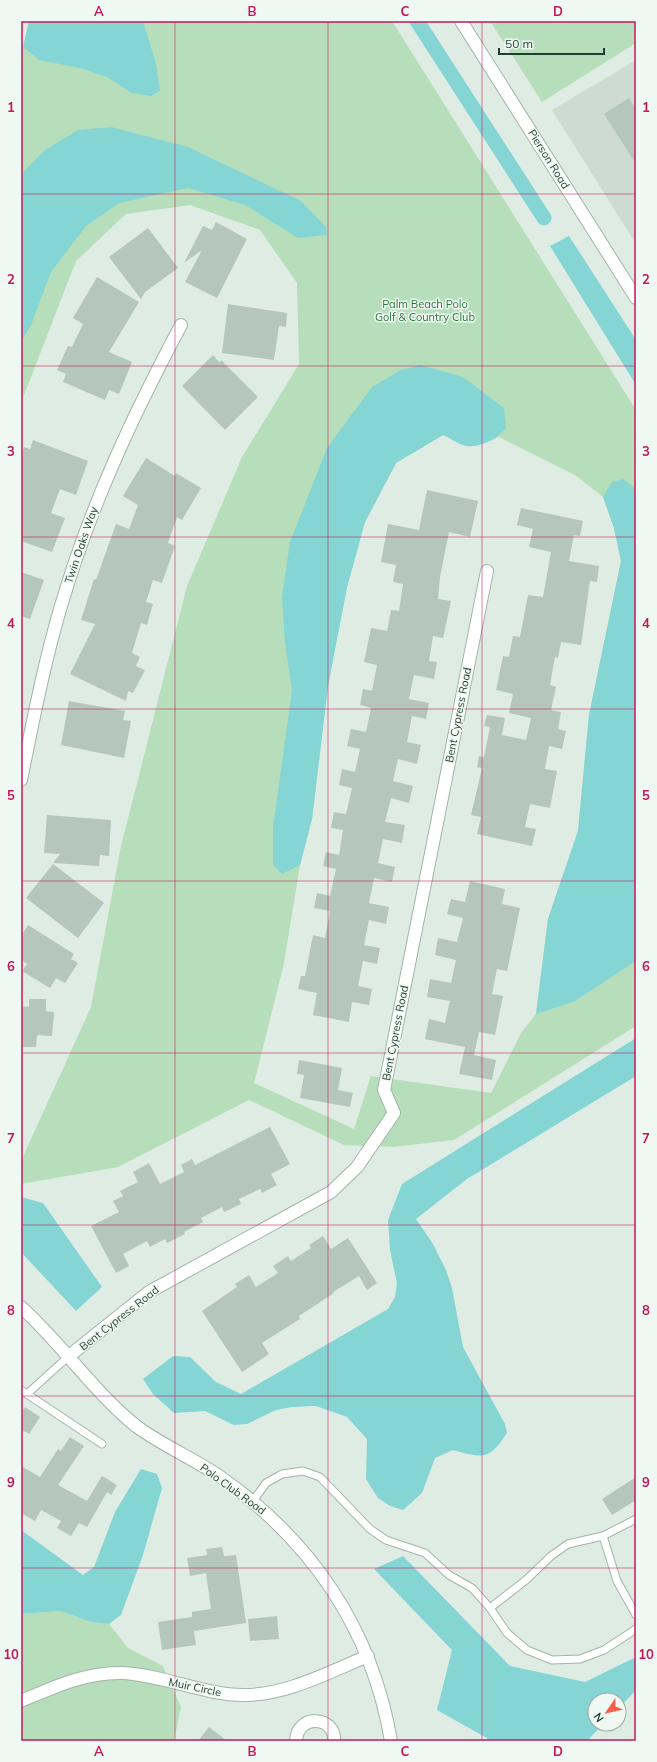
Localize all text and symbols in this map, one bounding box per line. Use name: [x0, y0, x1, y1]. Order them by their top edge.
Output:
text: A: [94, 3, 104, 19]
text: B: [248, 3, 257, 19]
text: C: [401, 3, 410, 19]
text: D: [553, 3, 563, 19]
scale bar: [499, 30, 604, 56]
text: 50 m: [505, 36, 533, 51]
text: 1: [7, 99, 15, 115]
text: 1: [642, 99, 650, 115]
street label: Pierson Road: [525, 127, 573, 191]
text: 2: [7, 271, 15, 287]
text: 2: [642, 271, 650, 287]
park label: Palm Beach Polo Golf & Country Club: [375, 297, 475, 324]
text: 3: [7, 443, 15, 459]
text: 3: [642, 443, 650, 459]
street label: Twin Oaks Way: [61, 505, 101, 585]
text: 4: [7, 615, 15, 631]
text: 4: [642, 615, 650, 631]
street label: Bent Cypress Road: [442, 666, 474, 764]
text: 5: [7, 787, 15, 803]
text: 5: [642, 787, 650, 803]
text: 6: [7, 958, 15, 974]
text: 6: [642, 958, 650, 974]
street label: Bent Cypress Road: [379, 984, 411, 1082]
text: 7: [7, 1130, 15, 1146]
text: 7: [642, 1130, 650, 1146]
street label: Bent Cypress Road: [76, 1283, 162, 1353]
text: 8: [7, 1302, 15, 1318]
text: 8: [642, 1302, 650, 1318]
street label: Polo Club Road: [197, 1460, 269, 1518]
text: 9: [7, 1474, 15, 1490]
text: 9: [642, 1474, 650, 1490]
text: 10: [3, 1646, 19, 1662]
text: 10: [638, 1646, 654, 1662]
street label: Muir Circle: [167, 1675, 223, 1699]
north arrow: [587, 1692, 627, 1732]
text: N: [591, 1710, 607, 1725]
text: A: [94, 1743, 104, 1759]
text: B: [248, 1743, 257, 1759]
text: C: [401, 1743, 410, 1759]
text: D: [553, 1743, 563, 1759]

